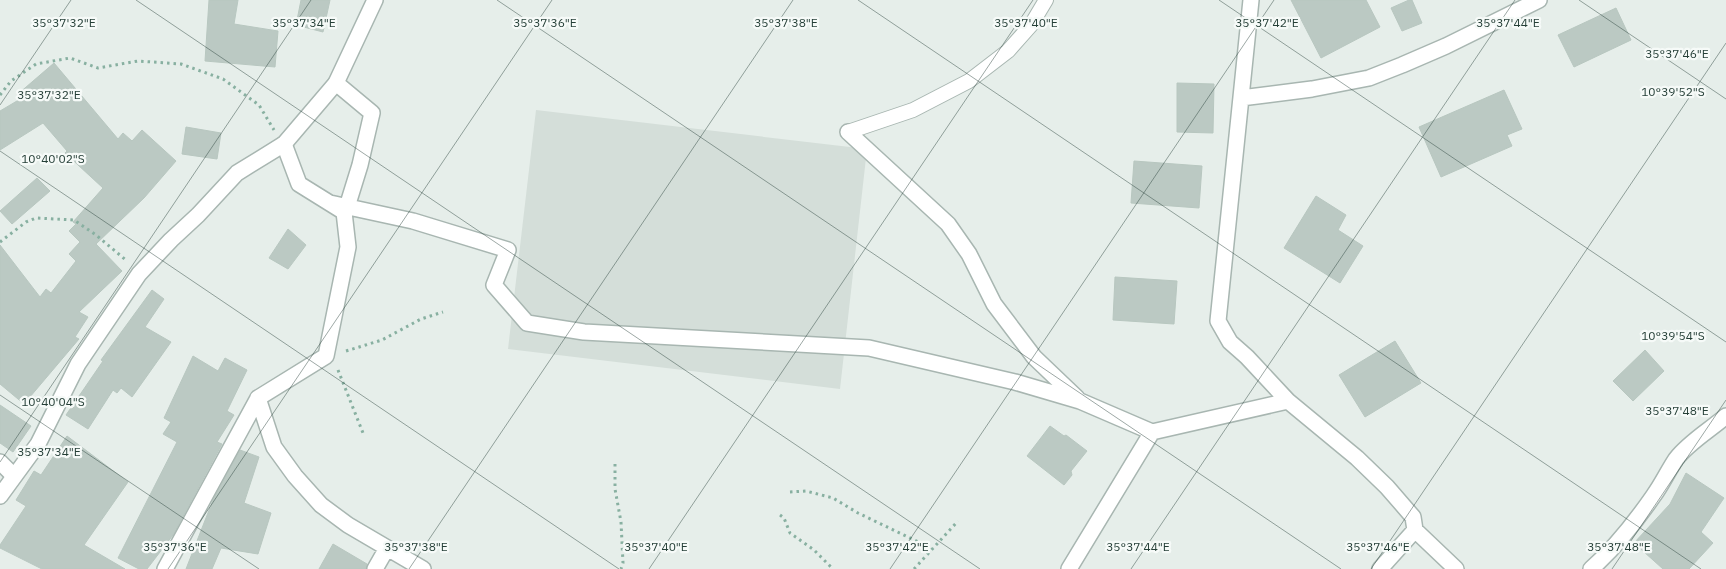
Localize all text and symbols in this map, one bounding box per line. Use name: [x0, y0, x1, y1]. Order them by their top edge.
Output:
text: 35°37'32"E: [32, 15, 96, 30]
text: 35°37'34"E: [272, 15, 336, 30]
text: 35°37'36"E: [513, 15, 577, 30]
text: 35°37'38"E: [754, 15, 818, 30]
text: 35°37'40"E: [994, 15, 1058, 30]
text: 35°37'42"E: [1235, 15, 1299, 30]
text: 35°37'44"E: [1476, 15, 1540, 30]
text: 35°37'46"E: [1645, 46, 1709, 61]
text: 10°39'52"S: [1641, 84, 1705, 99]
text: 35°37'32"E: [17, 87, 81, 102]
text: 10°40'02"S: [21, 151, 85, 166]
text: 10°39'54"S: [1641, 328, 1705, 343]
text: 10°40'04"S: [21, 394, 85, 409]
text: 35°37'48"E: [1645, 403, 1709, 418]
text: 35°37'34"E: [17, 444, 81, 459]
text: 35°37'36"E: [143, 539, 207, 554]
text: 35°37'38"E: [384, 539, 448, 554]
text: 35°37'40"E: [624, 539, 688, 554]
text: 35°37'42"E: [865, 539, 929, 554]
text: 35°37'44"E: [1106, 539, 1170, 554]
text: 35°37'46"E: [1346, 539, 1410, 554]
text: 35°37'48"E: [1587, 539, 1651, 554]

